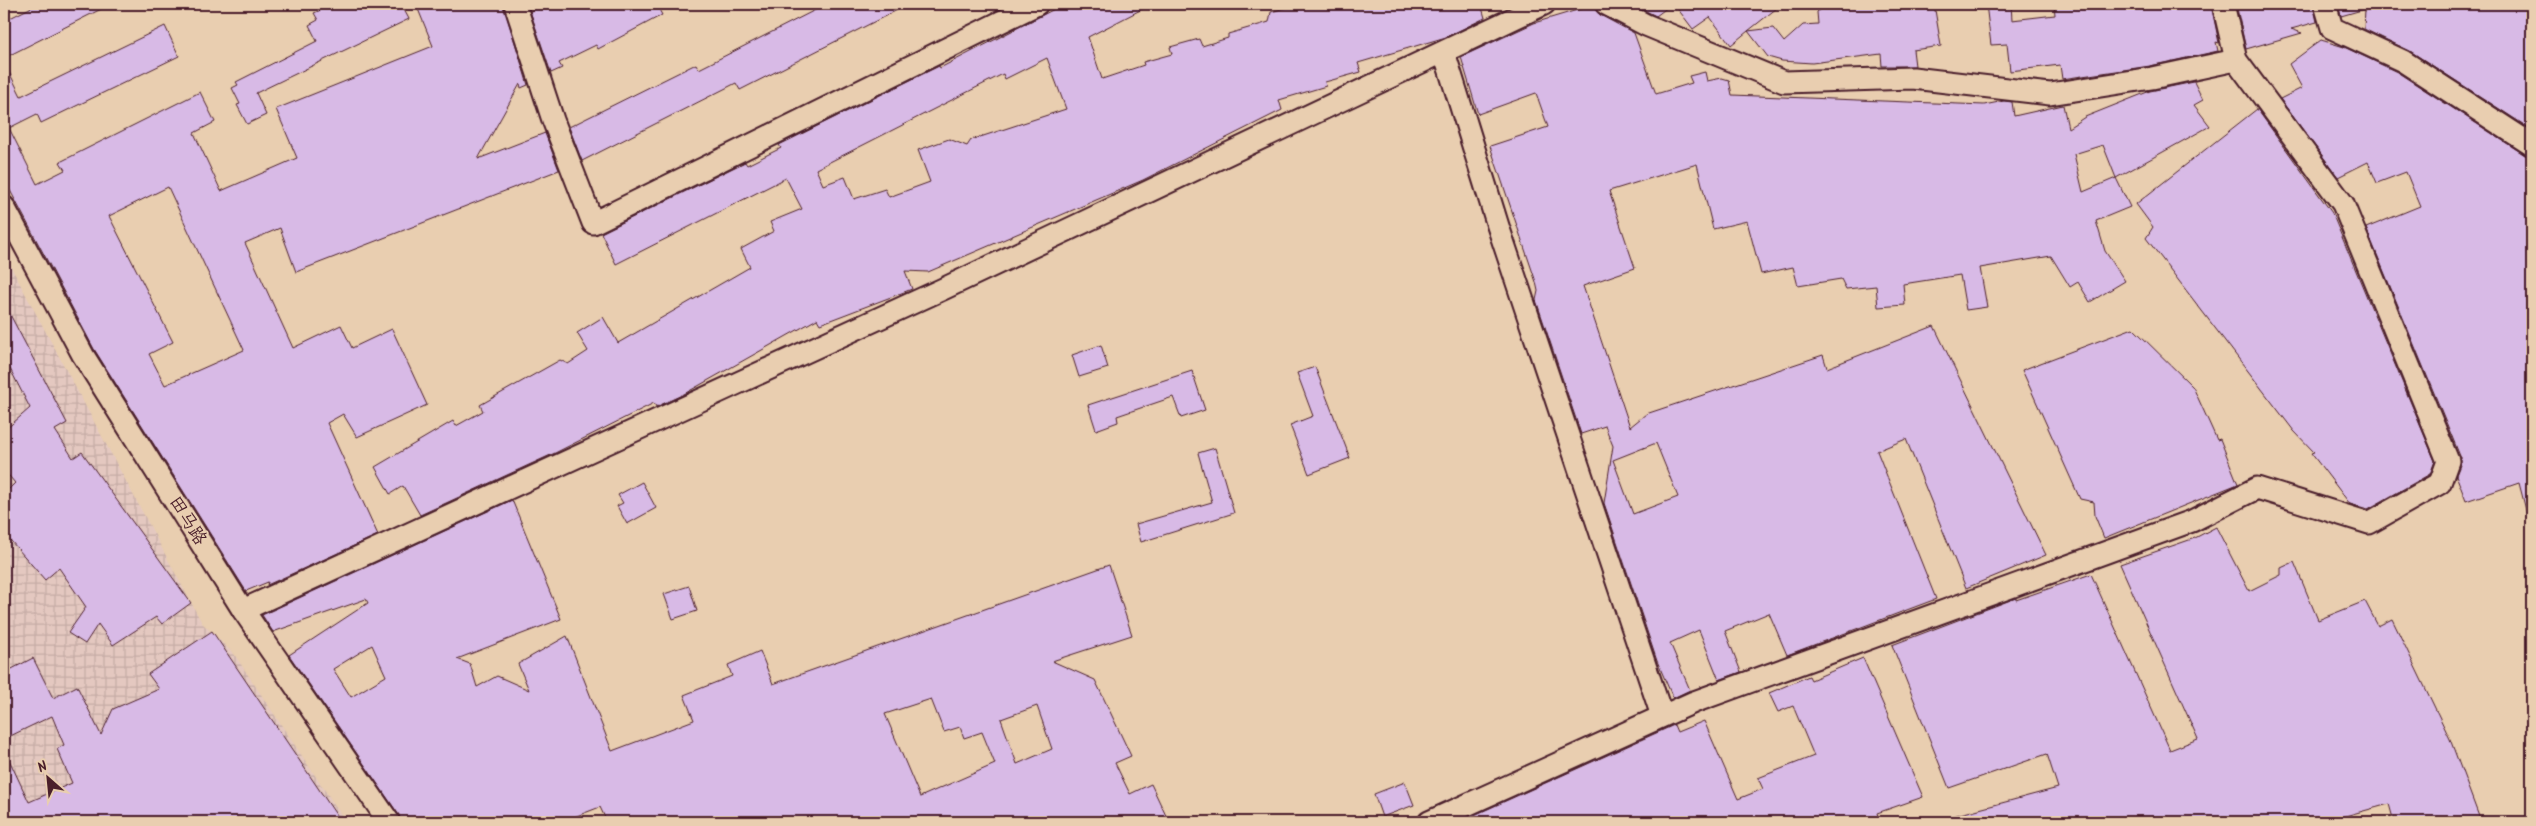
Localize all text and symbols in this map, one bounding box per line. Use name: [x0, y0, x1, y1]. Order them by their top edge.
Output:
street label: 田马路: [160, 490, 214, 552]
north arrow: [22, 754, 72, 804]
text: N: [34, 755, 52, 779]

